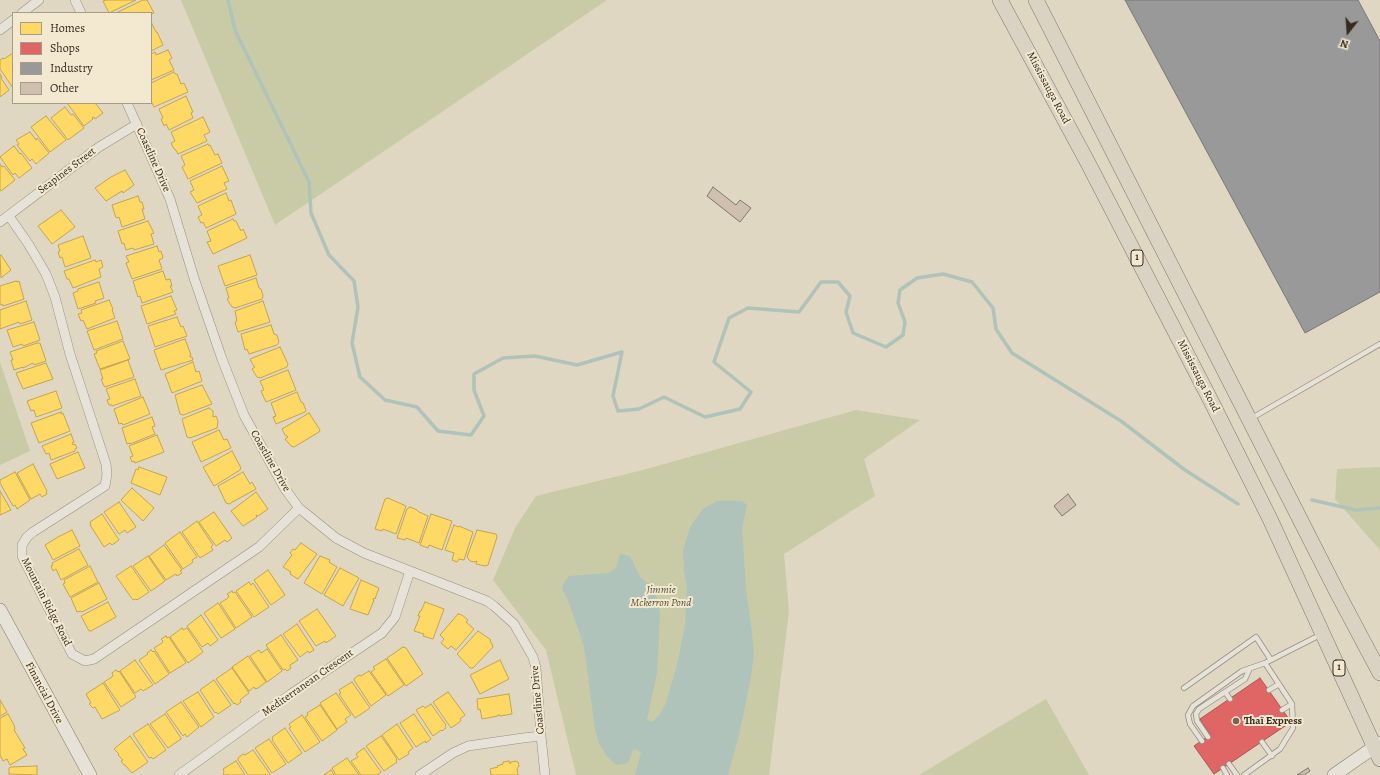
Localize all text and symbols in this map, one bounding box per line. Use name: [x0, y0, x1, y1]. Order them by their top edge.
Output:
legend: [12, 12, 152, 104]
north arrow: [1328, 12, 1368, 52]
text: Homes: [50, 20, 85, 36]
text: N: [1338, 36, 1350, 52]
text: Shops: [50, 40, 80, 56]
street label: Mississauga Road: [1023, 50, 1073, 126]
text: Industry: [50, 60, 93, 76]
text: Other: [50, 80, 79, 96]
street label: Coastline Drive: [133, 126, 173, 194]
street label: Seapines Street: [35, 145, 99, 197]
road number: 1: [1131, 250, 1143, 266]
street label: Mississauga Road: [1174, 337, 1222, 415]
street label: Coastline Drive: [247, 428, 293, 494]
street label: Mountain Ridge Road: [18, 555, 74, 649]
park label: Jimmie Mckerron Pond: [631, 583, 691, 609]
street label: Mediterranean Crescent: [260, 646, 356, 720]
street label: Financial Drive: [22, 660, 66, 726]
road number: 1: [1333, 660, 1345, 676]
street label: Coastline Drive: [528, 665, 548, 735]
place label: Thaï Express: [1244, 714, 1302, 728]
marker: Thaï Express: [1231, 716, 1241, 726]

